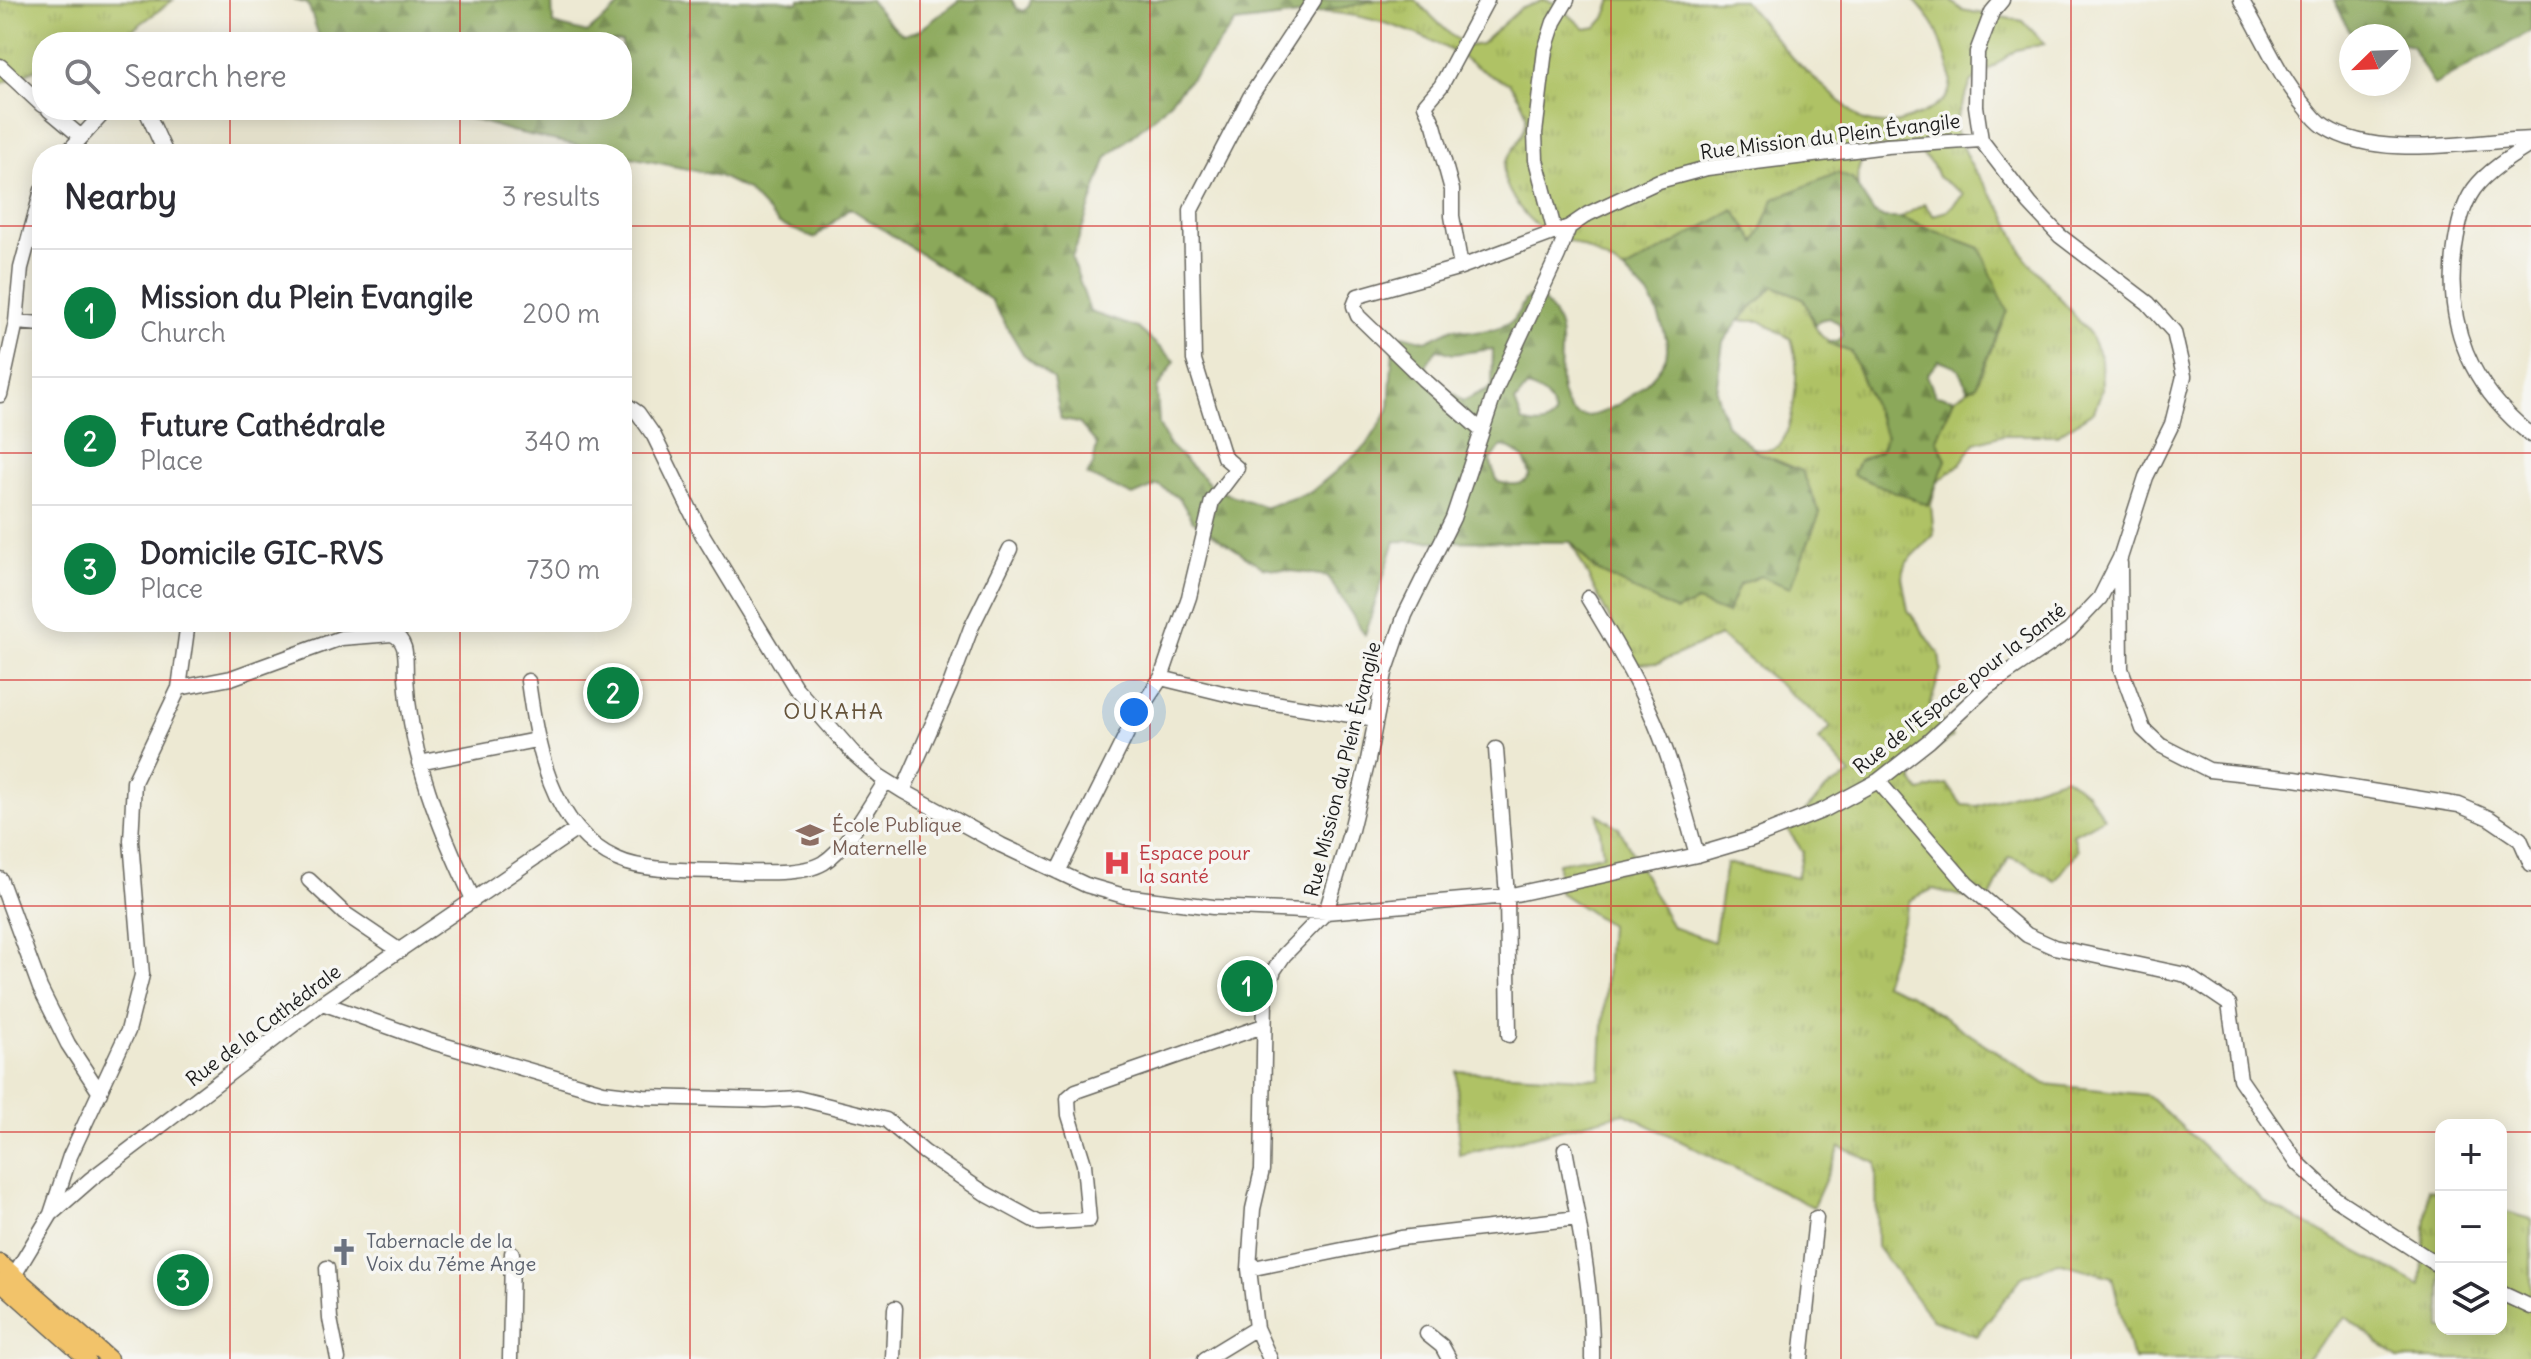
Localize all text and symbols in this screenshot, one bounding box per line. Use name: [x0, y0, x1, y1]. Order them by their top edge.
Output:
north arrow: [2339, 24, 2411, 96]
search box: [32, 32, 632, 120]
icon: search: [60, 54, 104, 98]
text: Search here: [124, 57, 287, 95]
street label: Rue Mission du Plein Évangile: [1698, 108, 1962, 164]
text: Nearby: [64, 175, 177, 218]
text: 3 results: [502, 180, 600, 213]
text: Mission du Plein Evangile: [140, 278, 473, 316]
text: 1: [85, 297, 95, 330]
text: 200 m: [523, 297, 600, 330]
text: Church: [140, 316, 226, 349]
text: Future Cathédrale: [140, 406, 385, 444]
text: 2: [83, 425, 97, 458]
text: 340 m: [524, 425, 600, 458]
text: Place: [140, 444, 203, 477]
text: Domicile GIC-RVS: [140, 534, 384, 572]
text: 3: [83, 553, 97, 586]
text: 730 m: [526, 553, 600, 586]
text: Place: [140, 572, 203, 605]
street label: Rue de l'Espace pour la Santé: [1848, 597, 2070, 779]
street label: Rue Mission du Plein Évangile: [1298, 639, 1386, 899]
pin: 2: [587, 663, 639, 723]
your location: [1114, 692, 1154, 732]
district label: OUKAHA: [783, 697, 885, 725]
place label: École Publique Maternelle: [832, 812, 962, 860]
school or university icon: École Publique Maternelle: [795, 820, 825, 850]
place label: Espace pour la santé: [1139, 840, 1250, 888]
hospital icon: Espace pour la santé: [1102, 848, 1132, 878]
pin: 1: [1221, 956, 1273, 1016]
street label: Rue de la Cathédrale: [181, 959, 345, 1091]
map controls: [2435, 1119, 2507, 1335]
button: +: [2435, 1119, 2507, 1191]
button: −: [2435, 1191, 2507, 1263]
place label: Tabernacle de la Voix du 7éme Ange: [366, 1228, 536, 1276]
church icon: Tabernacle de la Voix du 7éme Ange: [329, 1237, 359, 1267]
pin: 3: [157, 1250, 209, 1310]
button: layers: [2435, 1263, 2507, 1335]

